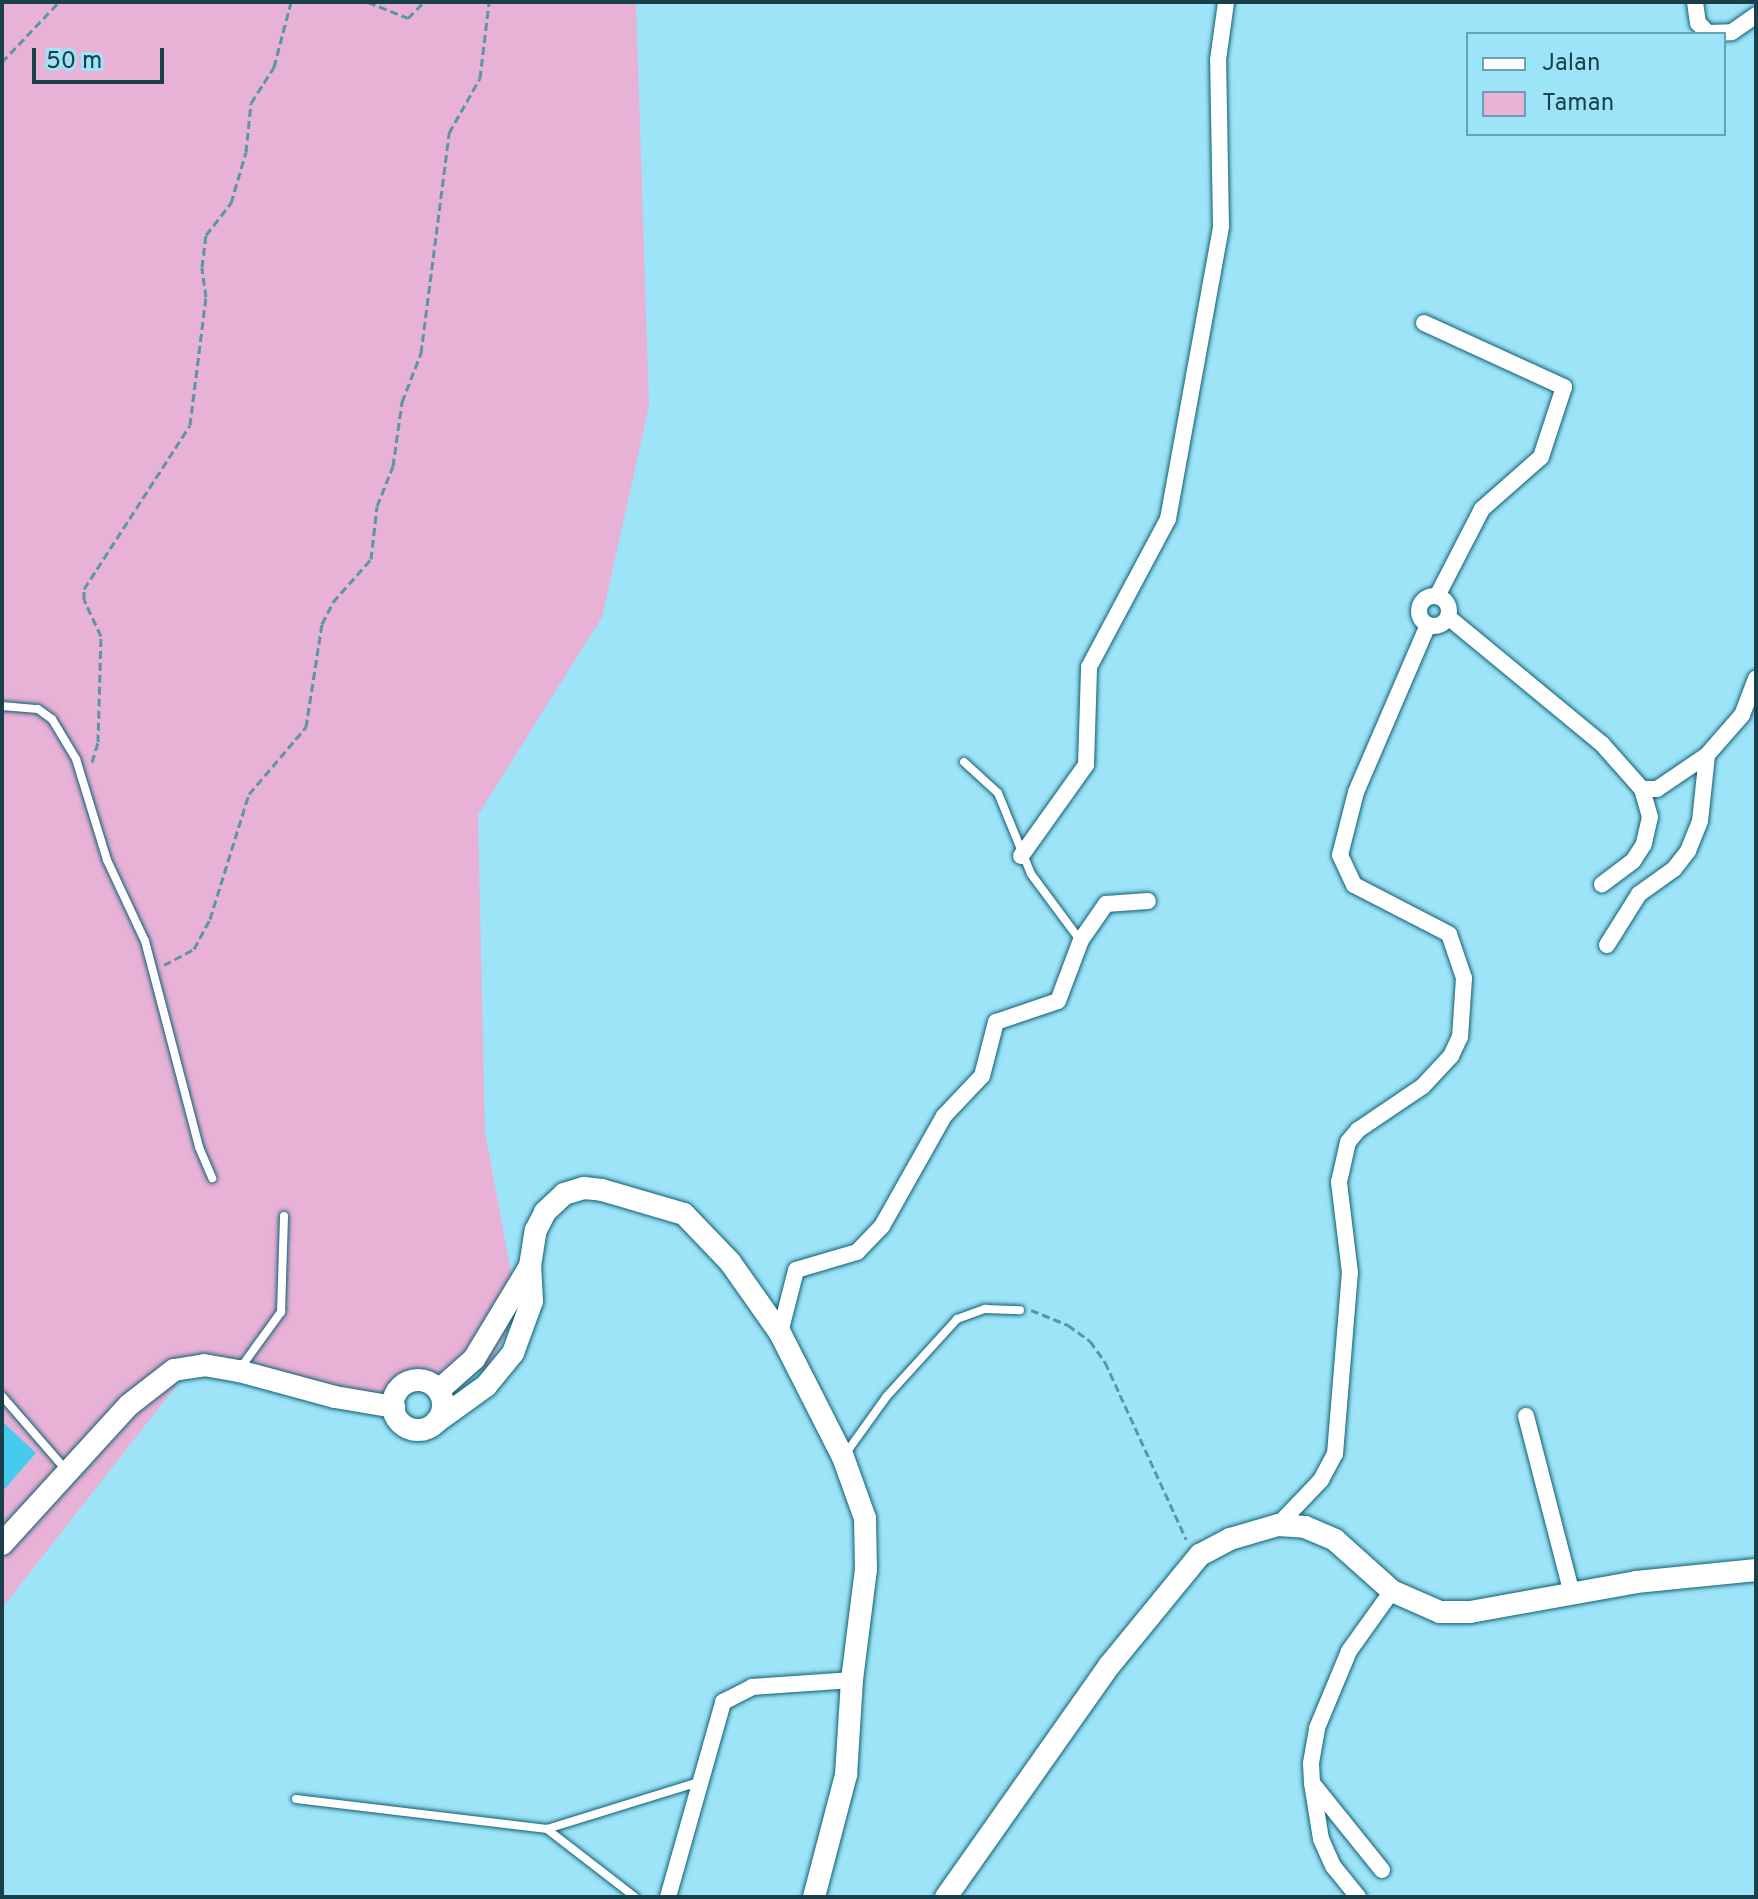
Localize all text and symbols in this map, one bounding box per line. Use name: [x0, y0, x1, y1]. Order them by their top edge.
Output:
scale bar: [36, 32, 168, 82]
legend: [1466, 32, 1726, 136]
text: 50 m: [46, 47, 102, 77]
text: Jalan: [1542, 49, 1600, 79]
text: Taman: [1542, 89, 1614, 119]

